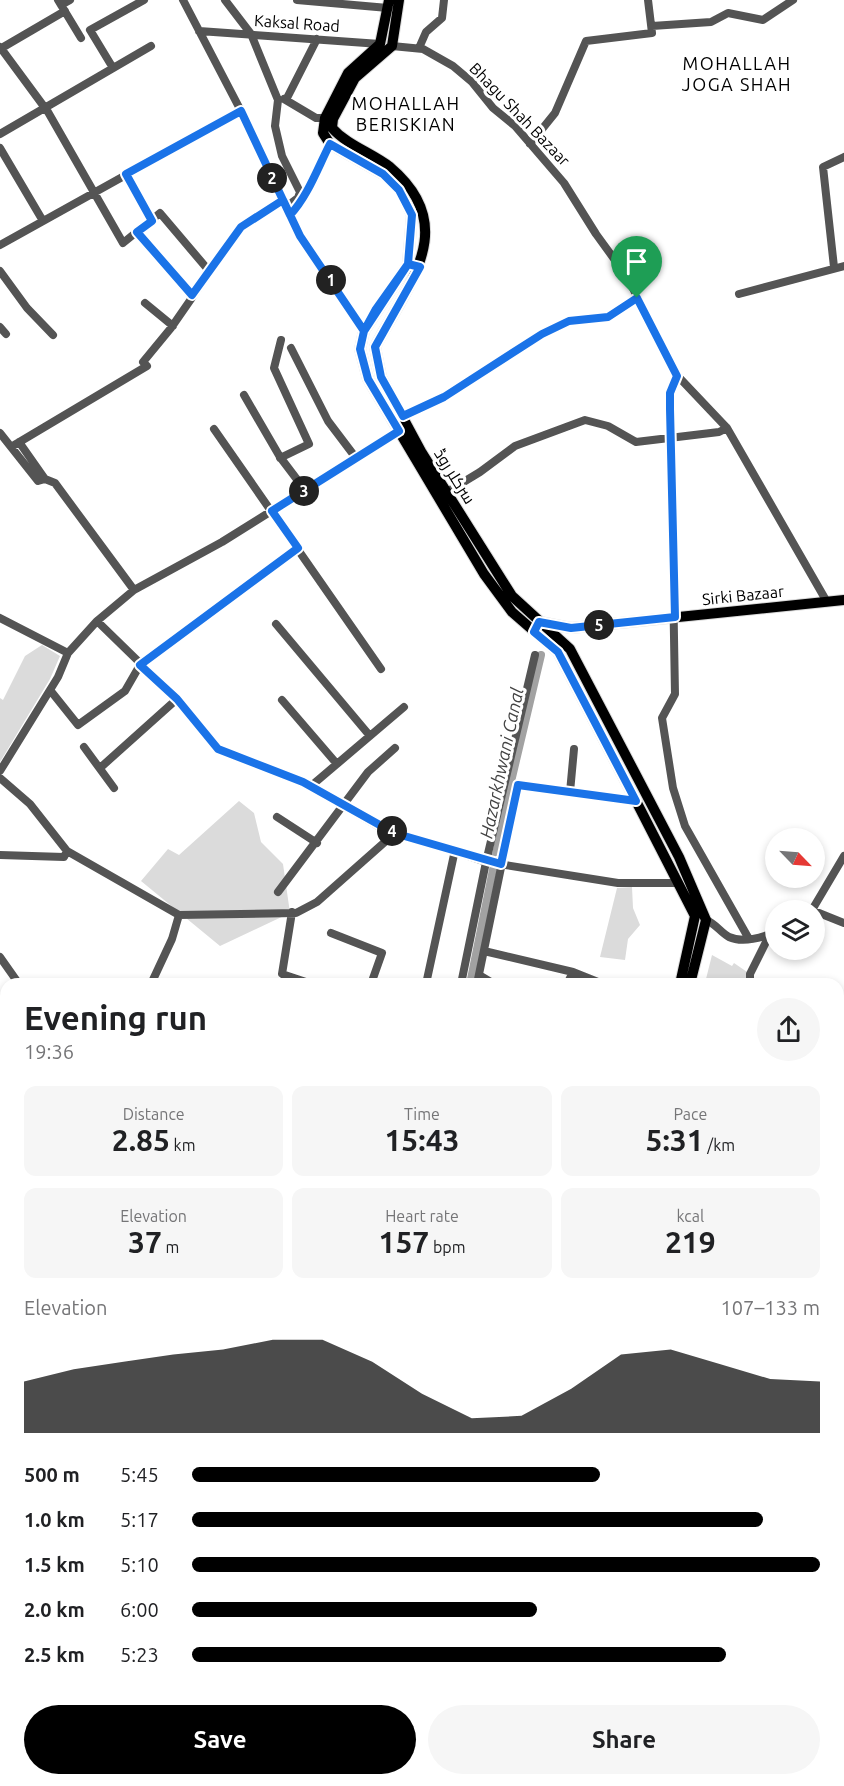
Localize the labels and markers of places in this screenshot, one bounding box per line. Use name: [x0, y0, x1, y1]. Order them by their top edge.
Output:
pin: 2: [257, 163, 287, 193]
pin: [611, 236, 662, 298]
pin: 1: [316, 265, 346, 295]
pin: 3: [289, 476, 319, 506]
pin: 5: [584, 610, 614, 640]
pin: 4: [377, 816, 407, 846]

